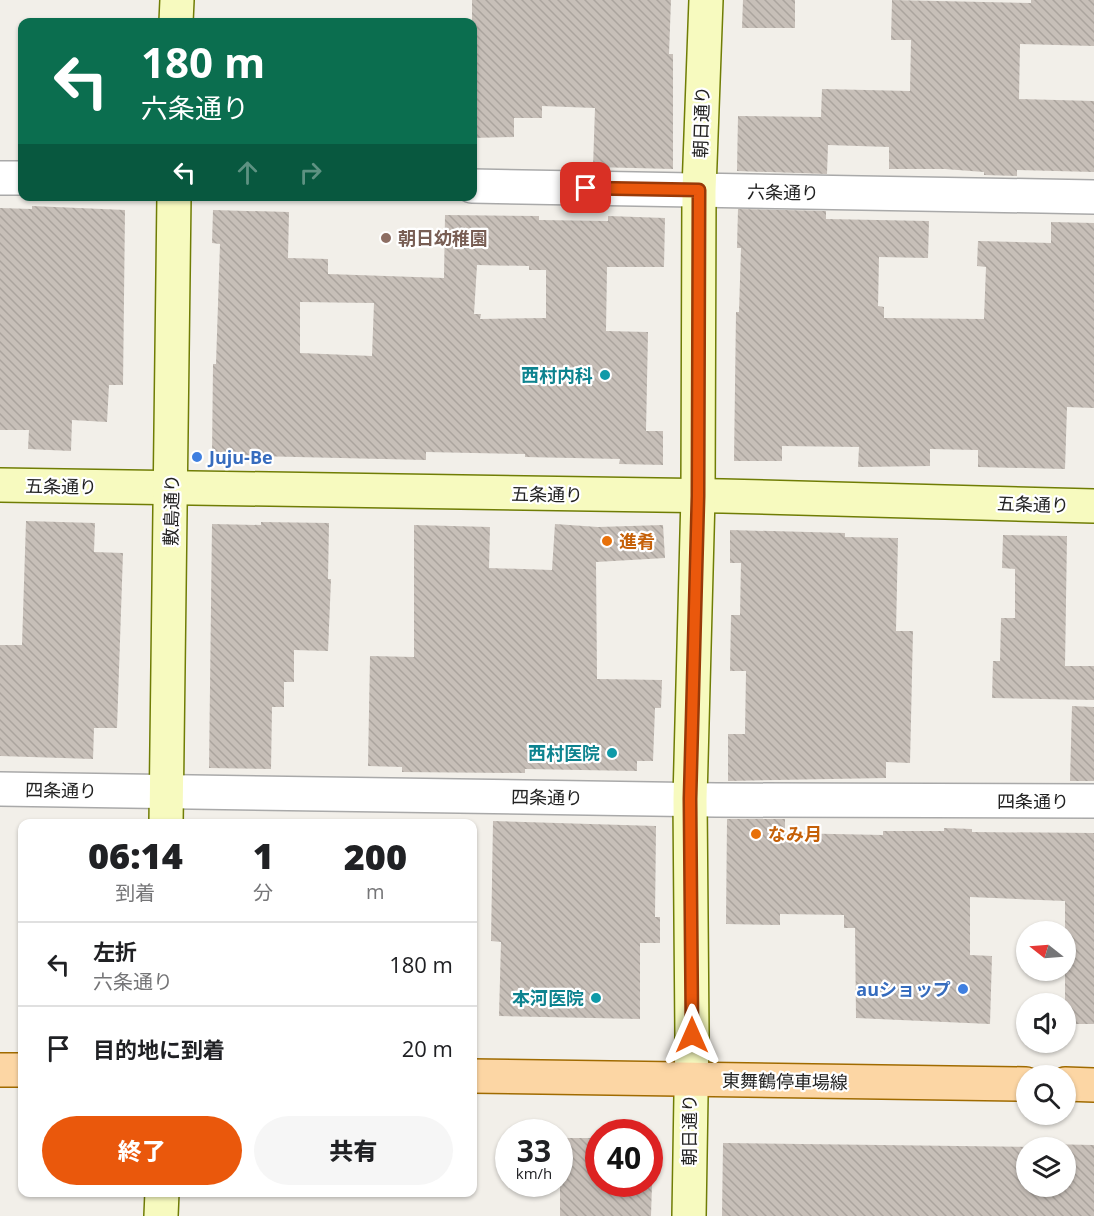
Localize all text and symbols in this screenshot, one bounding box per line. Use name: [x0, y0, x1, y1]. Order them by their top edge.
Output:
text: 180 m: [141, 33, 265, 90]
icon: left: [42, 42, 120, 120]
street label: 朝日通り: [688, 86, 714, 158]
text: 六条通り: [141, 89, 249, 126]
icon: left: [168, 156, 201, 189]
icon: ahead: [231, 156, 264, 189]
icon: right: [294, 156, 327, 189]
pin: [560, 162, 611, 213]
icon: arrive: [569, 171, 602, 204]
street label: 六条通り: [747, 179, 819, 205]
place label: 朝日幼稚園: [398, 226, 488, 250]
marker: 朝日幼稚園: [379, 231, 393, 245]
place label: 西村内科: [521, 363, 593, 387]
marker: 西村内科: [598, 368, 612, 382]
place label: Juju-Be: [207, 445, 273, 469]
marker: Juju-Be: [190, 450, 204, 464]
street label: 五条通り: [25, 473, 97, 499]
street label: 敷島通り: [158, 474, 184, 546]
street label: 五条通り: [511, 481, 583, 507]
street label: 五条通り: [997, 491, 1069, 517]
place label: 進肴: [619, 529, 655, 553]
marker: 進肴: [600, 534, 614, 548]
place label: 西村医院: [528, 741, 600, 765]
marker: 西村医院: [605, 746, 619, 760]
street label: 四条通り: [25, 777, 97, 803]
street label: 四条通り: [511, 784, 583, 810]
street label: 四条通り: [997, 789, 1069, 813]
place label: なみ月: [768, 822, 822, 846]
marker: なみ月: [749, 827, 763, 841]
text: 06:14: [88, 831, 183, 880]
text: 1: [253, 831, 274, 880]
text: 200: [344, 832, 407, 881]
text: m: [366, 878, 385, 905]
text: 到着: [115, 879, 155, 906]
text: 分: [253, 879, 273, 906]
north arrow: [1016, 921, 1076, 981]
map controls: [1016, 921, 1076, 1197]
text: 左折: [93, 936, 137, 966]
icon: left: [42, 948, 75, 981]
text: 180 m: [389, 949, 453, 979]
text: 六条通り: [93, 968, 173, 995]
place label: auショップ: [856, 977, 951, 1001]
marker: auショップ: [956, 982, 970, 996]
place label: 本河医院: [512, 986, 584, 1010]
marker: 本河医院: [589, 991, 603, 1005]
button: sound: [1016, 993, 1076, 1053]
position arrow: [660, 1003, 724, 1067]
icon: arrive: [42, 1032, 75, 1065]
text: 20 m: [402, 1033, 453, 1063]
text: 目的地に到着: [93, 1034, 225, 1064]
button: search: [1016, 1065, 1076, 1125]
street label: 東舞鶴停車場線: [722, 1068, 848, 1094]
street label: 朝日通り: [677, 1094, 701, 1166]
button: 終了: [42, 1116, 242, 1185]
button: 共有: [254, 1116, 453, 1185]
speed limit sign: 40: [585, 1119, 663, 1197]
text: 33: [517, 1130, 551, 1171]
button: layers: [1016, 1137, 1076, 1197]
text: km/h: [516, 1163, 552, 1183]

